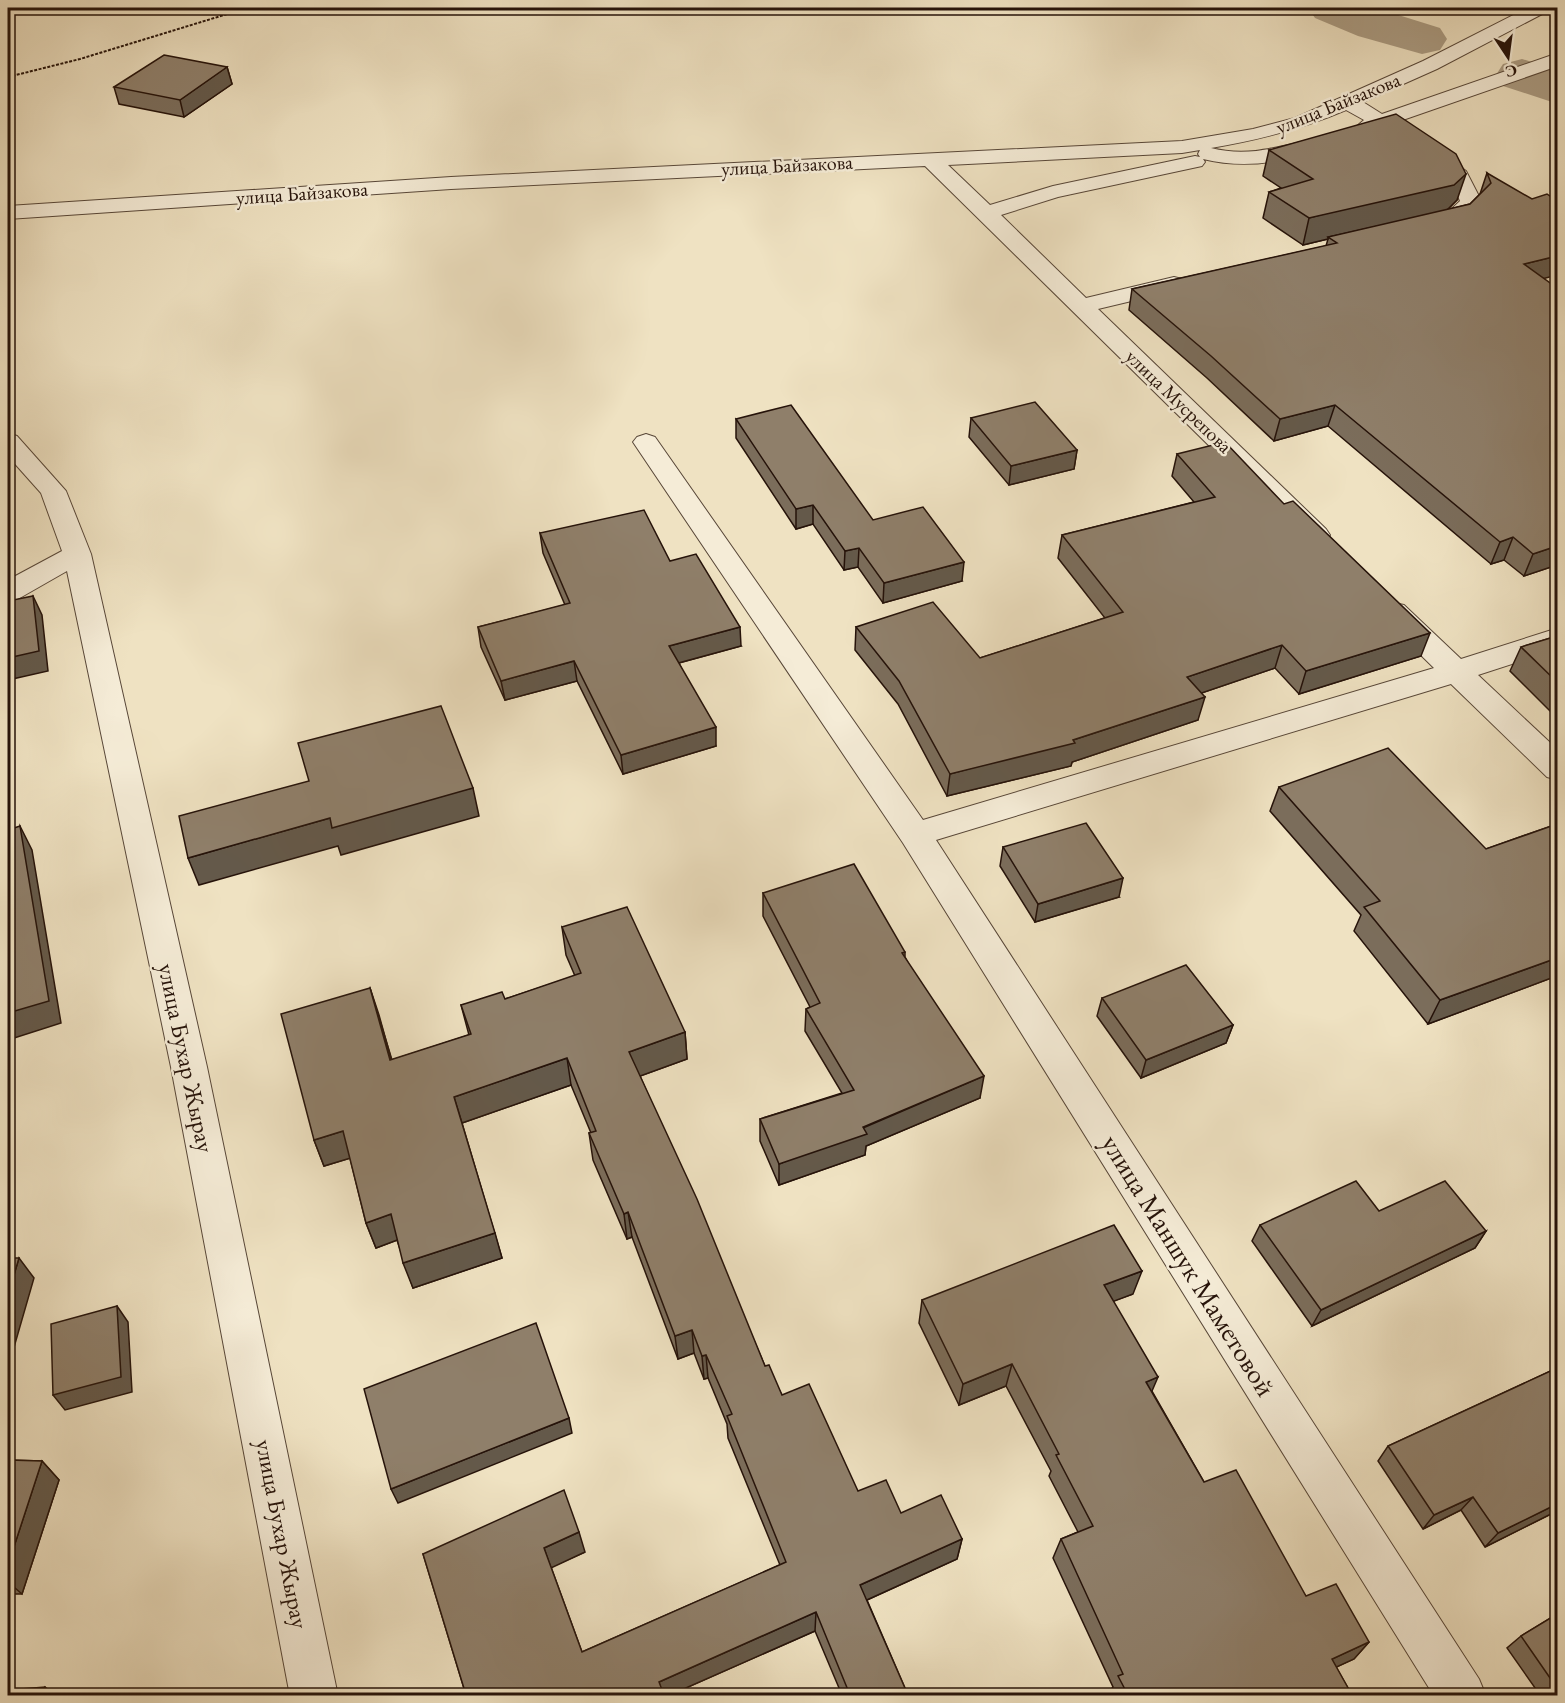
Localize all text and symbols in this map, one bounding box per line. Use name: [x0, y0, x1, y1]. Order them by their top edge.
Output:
north arrow: [1478, 27, 1538, 87]
text: С: [1503, 60, 1519, 83]
street label: улица Байзакова: [1272, 66, 1404, 140]
street label: улица Байзакова: [720, 149, 854, 181]
street label: улица Байзакова: [235, 175, 369, 211]
street label: улица Мусрепова: [1120, 344, 1238, 459]
street label: улица Бухар Жырау: [151, 961, 222, 1156]
street label: улица Маншук Маметовой: [1094, 1127, 1284, 1403]
street label: улица Бухар Жырау: [249, 1437, 316, 1632]

